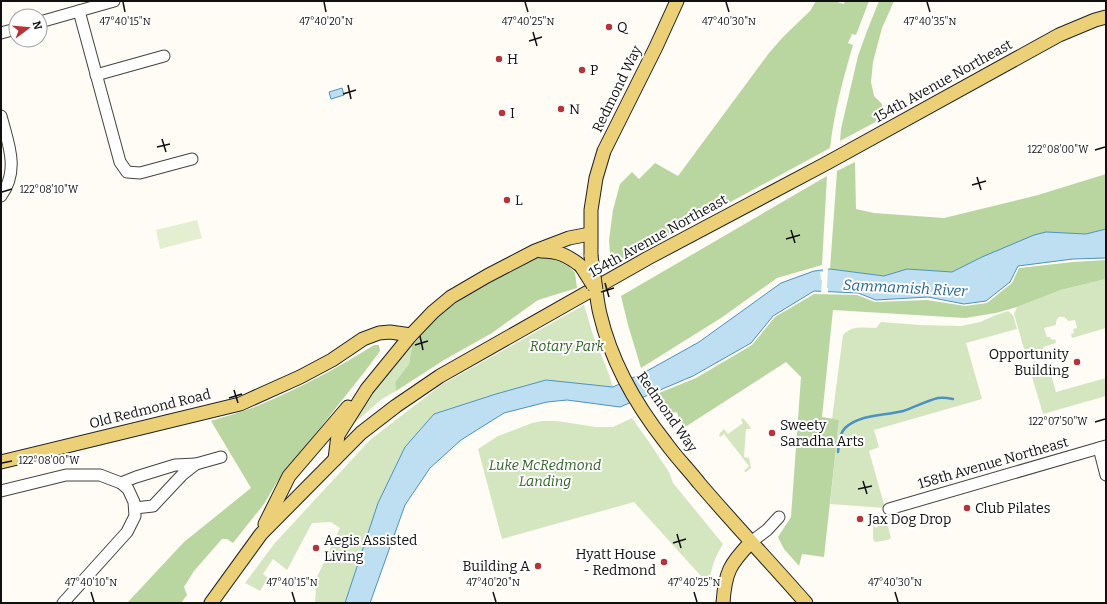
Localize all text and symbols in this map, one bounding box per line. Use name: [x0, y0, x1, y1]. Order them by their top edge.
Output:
north arrow: [8, 8, 48, 48]
text: 47°40'15"N: [99, 16, 151, 28]
text: 47°40'20"N: [299, 16, 353, 28]
text: 47°40'25"N: [502, 16, 554, 28]
text: 47°40'30"N: [702, 16, 756, 28]
text: 47°40'35"N: [904, 16, 957, 28]
place label: Q: [617, 19, 629, 36]
text: N: [30, 20, 45, 32]
marker: Q: [604, 22, 614, 32]
street label: 154th Avenue Northeast: [871, 36, 1015, 126]
street label: Redmond Way: [589, 42, 646, 135]
place label: H: [507, 51, 518, 68]
marker: H: [494, 54, 504, 64]
place label: P: [590, 62, 598, 79]
marker: P: [577, 65, 587, 75]
place label: N: [569, 101, 580, 118]
marker: N: [556, 104, 566, 114]
place label: I: [510, 105, 515, 122]
marker: I: [497, 108, 507, 118]
text: 122°08'00"W: [1028, 144, 1089, 156]
text: 122°08'10"W: [20, 184, 79, 196]
street label: 154th Avenue Northeast: [586, 191, 730, 281]
place label: L: [515, 192, 523, 209]
marker: L: [502, 195, 512, 205]
water label: Sammamish River: [842, 276, 968, 300]
park label: Rotary Park: [530, 338, 605, 355]
place label: Opportunity Building: [989, 346, 1070, 379]
marker: Opportunity Building: [1072, 357, 1082, 367]
street label: Redmond Way: [633, 369, 701, 456]
street label: Old Redmond Road: [87, 386, 213, 432]
text: 122°07'50"W: [1029, 416, 1088, 428]
place label: Sweety Saradha Arts: [780, 417, 864, 450]
marker: Sweety Saradha Arts: [767, 428, 777, 438]
street label: 158th Avenue Northeast: [916, 433, 1070, 493]
text: 122°08'00"W: [19, 455, 80, 467]
park label: Luke McRedmond Landing: [489, 457, 601, 490]
place label: Club Pilates: [975, 500, 1050, 517]
marker: Club Pilates: [962, 503, 972, 513]
place label: Jax Dog Drop: [867, 511, 951, 528]
marker: Jax Dog Drop: [855, 514, 865, 524]
place label: Aegis Assisted Living: [324, 532, 417, 565]
marker: Aegis Assisted Living: [311, 543, 321, 553]
place label: Hyatt House - Redmond: [576, 546, 656, 579]
marker: Hyatt House - Redmond: [659, 557, 669, 567]
place label: Building A: [462, 558, 530, 575]
marker: Building A: [533, 561, 543, 571]
text: 47°40'10"N: [65, 577, 117, 589]
text: 47°40'15"N: [266, 577, 318, 589]
text: 47°40'20"N: [466, 577, 520, 589]
text: 47°40'25"N: [668, 577, 720, 589]
text: 47°40'30"N: [868, 577, 922, 589]

